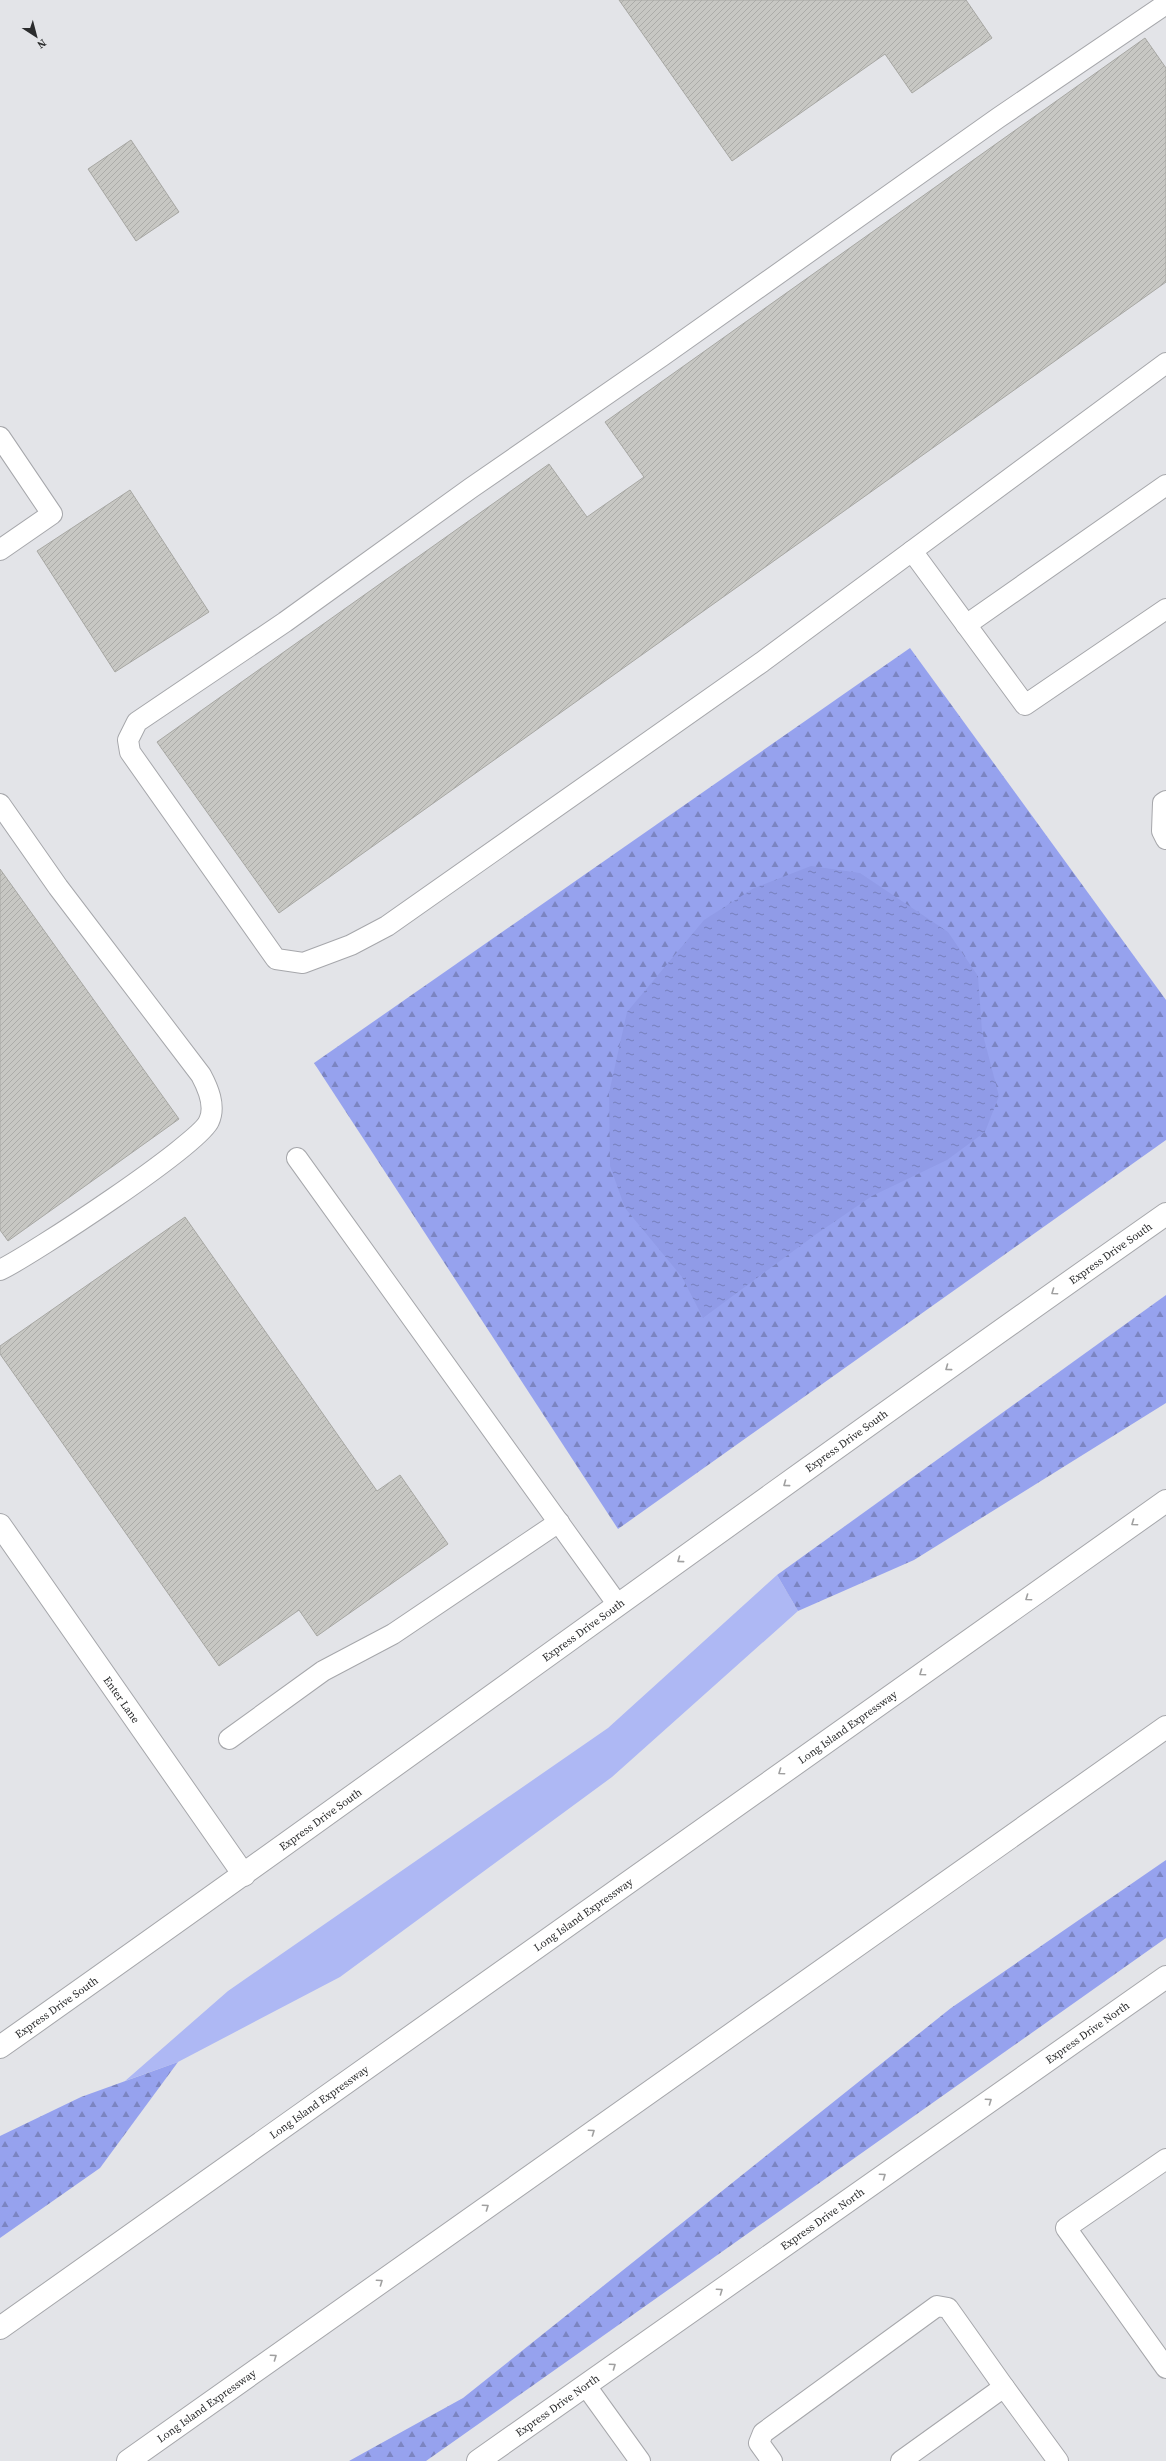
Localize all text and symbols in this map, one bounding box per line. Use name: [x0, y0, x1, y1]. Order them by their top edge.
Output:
north arrow: [16, 16, 56, 56]
text: N: [34, 35, 49, 52]
street label: Express Drive South: [1066, 1219, 1155, 1288]
one-way arrow: [1051, 1287, 1058, 1295]
one-way arrow: [945, 1363, 952, 1371]
street label: Express Drive South: [802, 1406, 891, 1476]
one-way arrow: [783, 1480, 790, 1487]
one-way arrow: [1131, 1518, 1138, 1526]
one-way arrow: [677, 1555, 684, 1563]
one-way arrow: [1025, 1593, 1032, 1601]
street label: Express Drive South: [539, 1595, 628, 1665]
one-way arrow: [919, 1668, 926, 1676]
street label: Enter Lane: [100, 1674, 143, 1727]
street label: Long Island Expressway: [795, 1687, 901, 1768]
one-way arrow: [779, 1767, 786, 1774]
street label: Express Drive South: [276, 1785, 365, 1854]
street label: Long Island Expressway: [531, 1874, 636, 1955]
street label: Express Drive South: [12, 1973, 101, 2042]
street label: Express Drive North: [1043, 1998, 1133, 2067]
street label: Long Island Expressway: [267, 2062, 372, 2142]
one-way arrow: [985, 2099, 992, 2106]
one-way arrow: [588, 2129, 595, 2137]
one-way arrow: [879, 2173, 886, 2181]
street label: Express Drive North: [778, 2184, 868, 2254]
one-way arrow: [482, 2204, 489, 2212]
one-way arrow: [376, 2279, 383, 2287]
one-way arrow: [715, 2289, 722, 2296]
one-way arrow: [270, 2354, 277, 2362]
one-way arrow: [609, 2364, 616, 2371]
street label: Long Island Expressway: [154, 2366, 259, 2446]
street label: Express Drive North: [513, 2371, 603, 2440]

